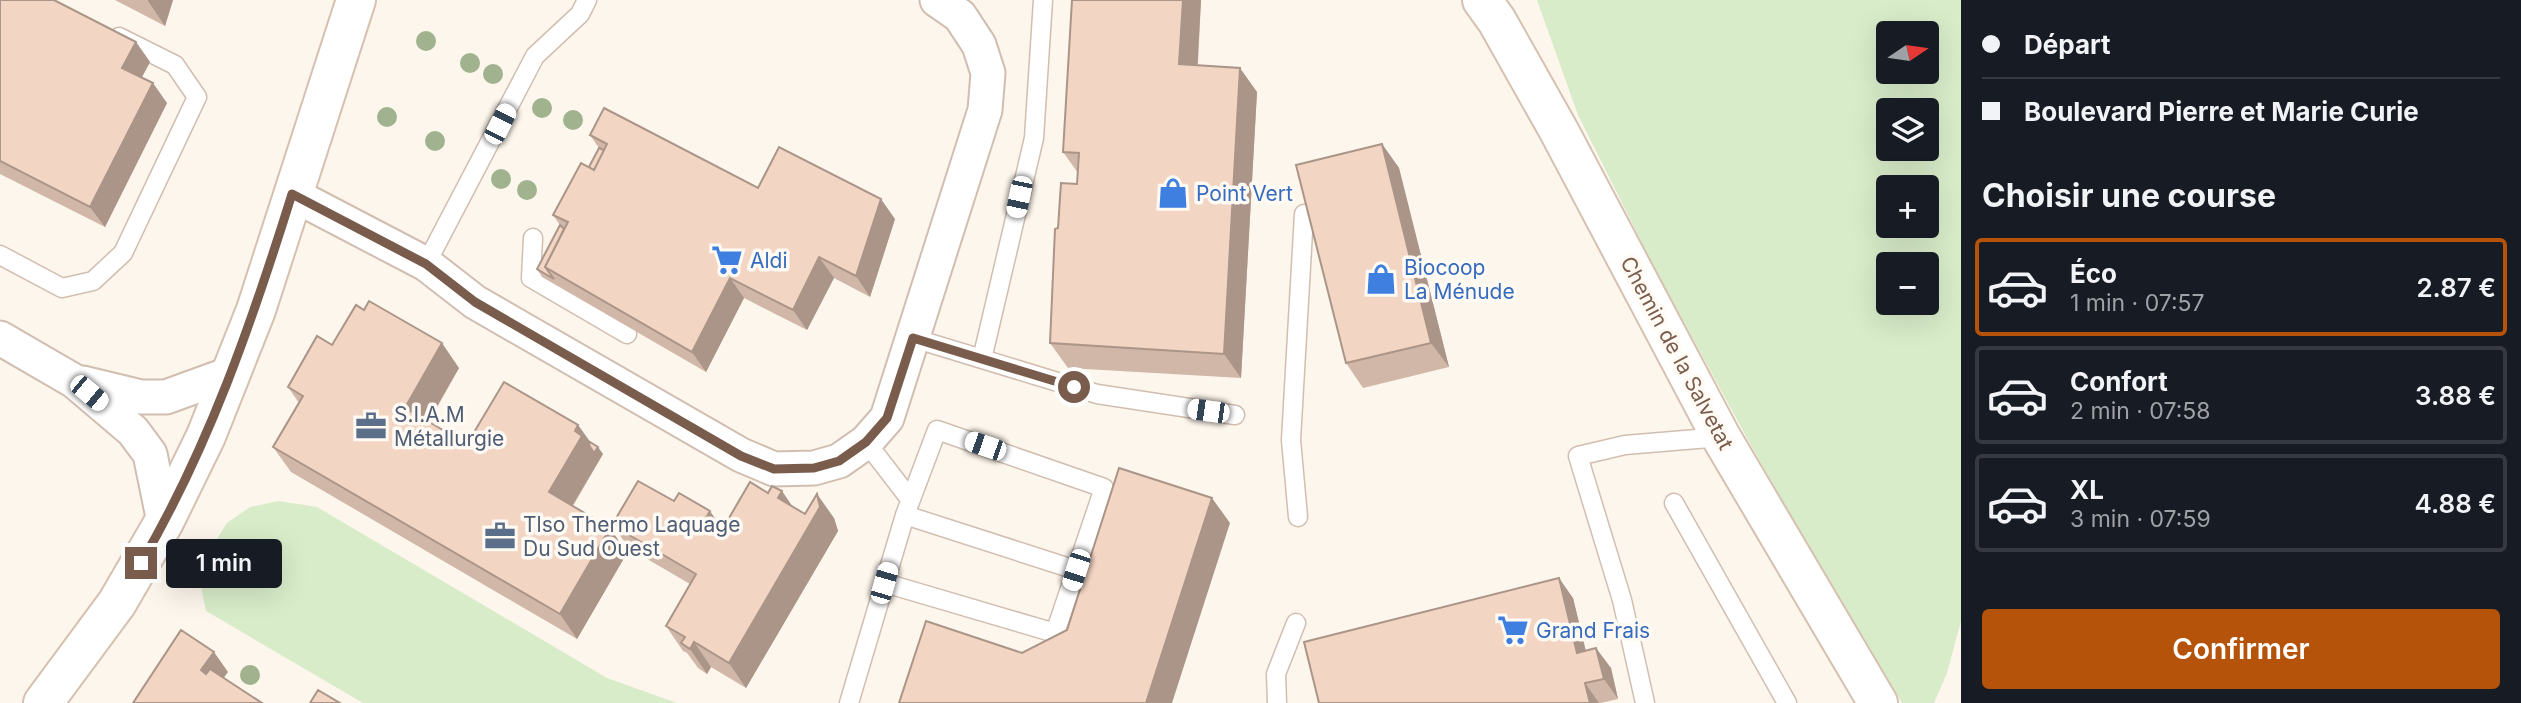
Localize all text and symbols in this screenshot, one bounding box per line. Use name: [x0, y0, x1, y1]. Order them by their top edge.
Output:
north arrow: [1876, 21, 1939, 84]
map controls: [1876, 21, 1939, 315]
text: Départ: [2024, 29, 2111, 60]
text: Boulevard Pierre et Marie Curie: [2024, 96, 2419, 127]
button: layers: [1876, 98, 1939, 161]
car: [482, 101, 519, 147]
car: [1005, 174, 1034, 220]
button: +: [1876, 175, 1939, 238]
shop icon: Point Vert: [1156, 176, 1190, 210]
text: Choisir une course: [1982, 176, 2276, 215]
place label: Point Vert: [1196, 181, 1293, 206]
supermarket icon: Aldi: [710, 243, 744, 277]
place label: Aldi: [750, 248, 788, 273]
street label: Chemin de la Salvetat: [1615, 252, 1739, 454]
button: −: [1876, 252, 1939, 315]
place label: Biocoop La Ménude: [1404, 255, 1515, 304]
icon: car: [1986, 256, 2049, 319]
text: Éco: [2070, 258, 2117, 289]
shop icon: Biocoop La Ménude: [1364, 262, 1398, 296]
text: 2.87 €: [2416, 272, 2496, 303]
text: 1 min · 07:57: [2070, 289, 2205, 317]
icon: car: [1986, 364, 2049, 427]
text: Confort: [2070, 366, 2168, 397]
car: [67, 371, 112, 415]
route start: [1058, 371, 1090, 403]
text: 3.88 €: [2415, 380, 2496, 411]
text: 2 min · 07:58: [2070, 397, 2211, 425]
car: [1186, 398, 1231, 424]
place label: S.I.A.M Métallurgie: [394, 402, 504, 451]
office icon: S.I.A.M Métallurgie: [354, 409, 388, 443]
car: [962, 429, 1009, 463]
icon: car: [1986, 472, 2049, 535]
text: XL: [2070, 474, 2104, 505]
text: 4.88 €: [2414, 488, 2496, 519]
text: 3 min · 07:59: [2070, 505, 2211, 533]
place label: Tlso Thermo Laquage Du Sud Ouest: [523, 512, 740, 561]
office icon: Tlso Thermo Laquage Du Sud Ouest: [483, 519, 517, 553]
callout: 1 min: [166, 538, 281, 588]
route end: [125, 547, 157, 579]
car: [1060, 547, 1093, 593]
text: 1 min: [196, 549, 252, 577]
car: [869, 560, 900, 606]
button: Confirmer: [1982, 609, 2500, 689]
supermarket icon: Grand Frais: [1496, 613, 1530, 647]
place label: Grand Frais: [1536, 618, 1650, 643]

